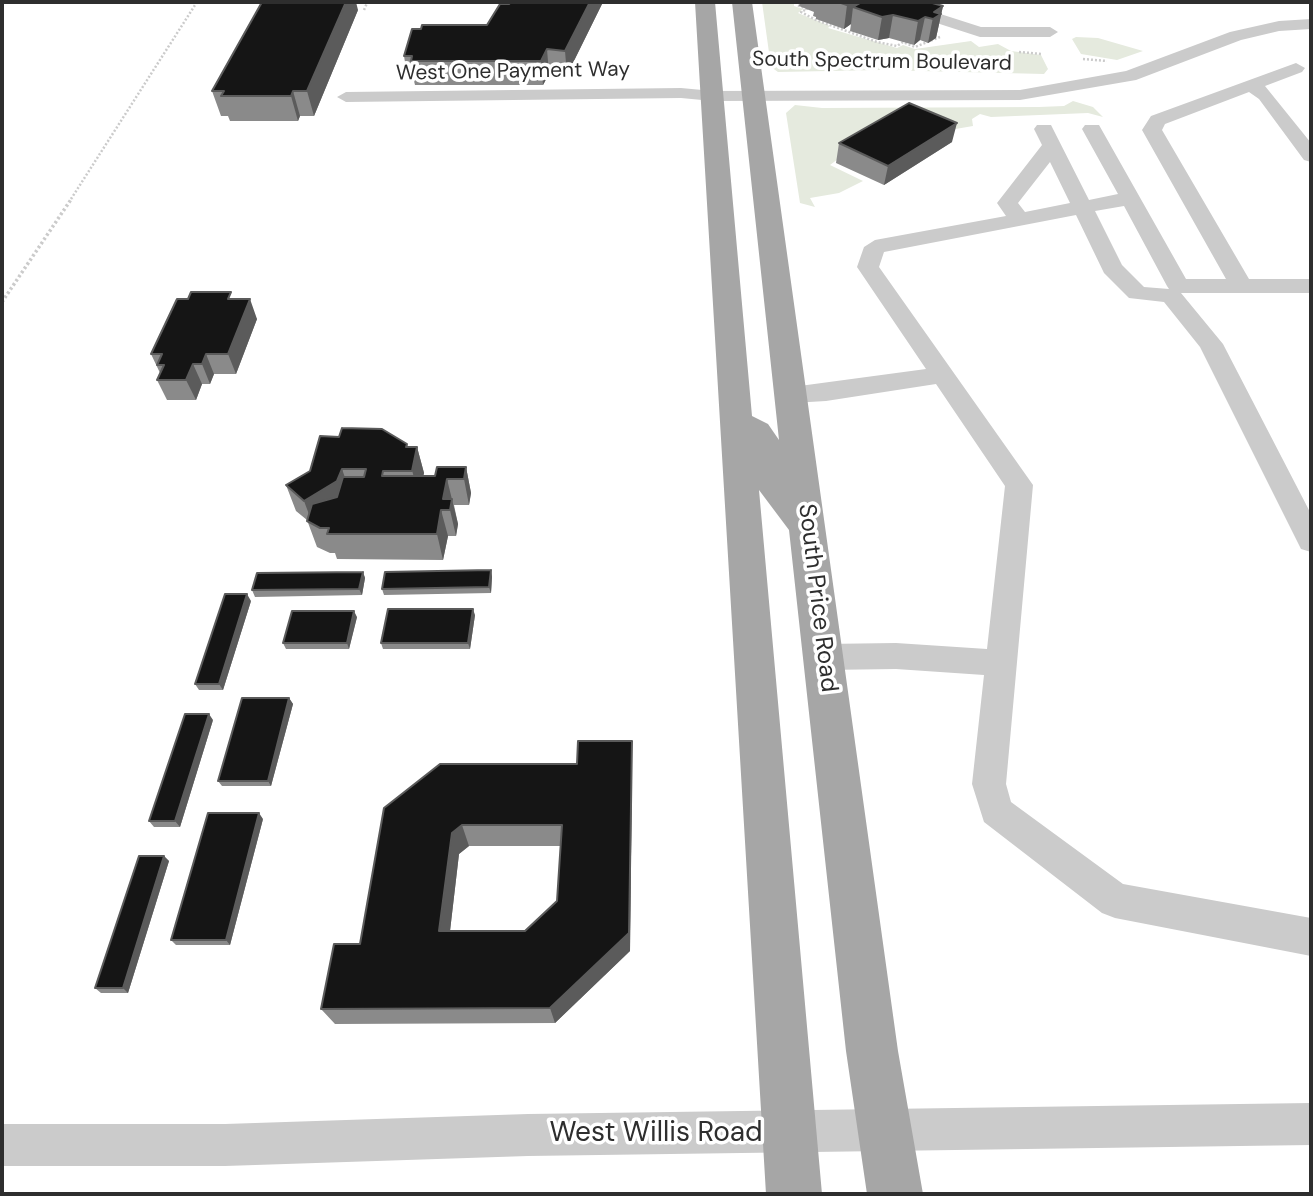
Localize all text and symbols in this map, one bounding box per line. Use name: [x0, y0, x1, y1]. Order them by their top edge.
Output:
street label: South Spectrum Boulevard: [752, 47, 1012, 77]
street label: West One Payment Way: [396, 57, 630, 87]
street label: South Price Road: [791, 502, 843, 694]
street label: West Willis Road: [549, 1117, 763, 1151]

